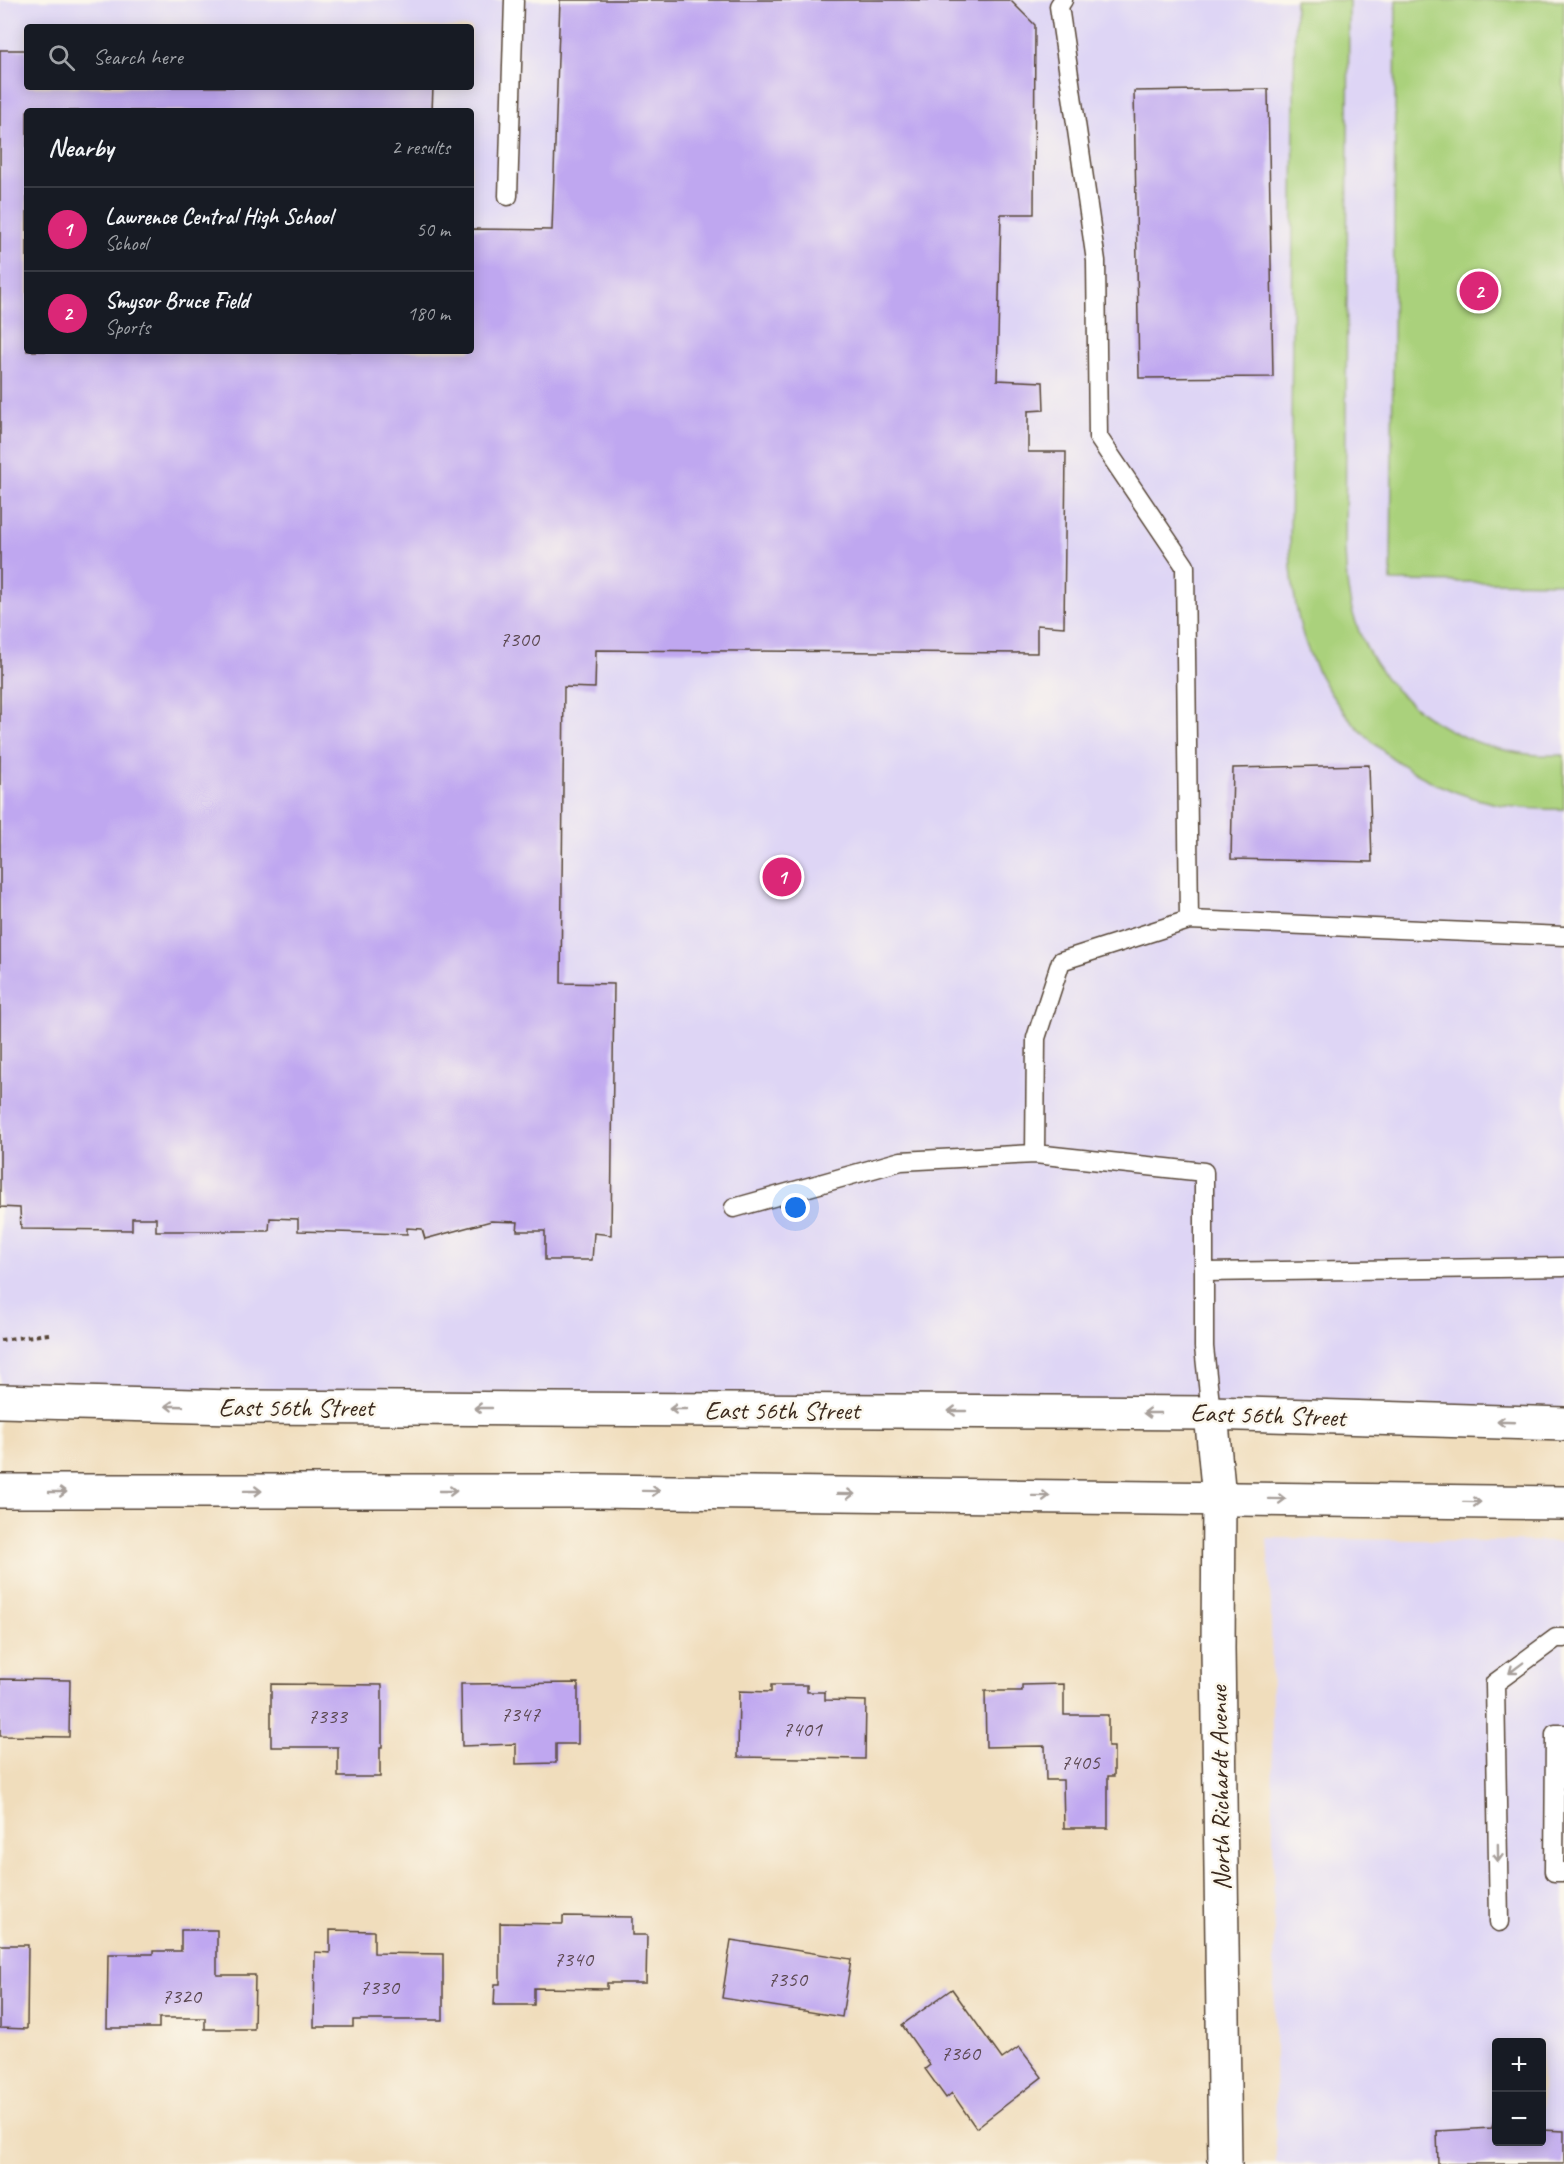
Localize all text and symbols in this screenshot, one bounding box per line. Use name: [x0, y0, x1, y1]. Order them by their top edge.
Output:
search box: [24, 24, 474, 90]
icon: search: [45, 41, 78, 74]
text: Search here: [93, 43, 183, 71]
text: Nearby: [48, 131, 113, 164]
text: 2 results: [391, 135, 450, 160]
text: Lawrence Central High School: [105, 203, 332, 231]
text: 1: [63, 217, 72, 242]
text: 50 m: [416, 217, 450, 242]
text: School: [105, 231, 148, 256]
pin: 2: [1460, 268, 1498, 314]
text: Smysor Bruce Field: [105, 287, 248, 315]
text: 2: [63, 301, 72, 326]
text: 180 m: [407, 301, 450, 326]
text: Sports: [105, 315, 150, 340]
house number: 7300: [499, 625, 541, 653]
pin: 1: [762, 854, 802, 900]
your location: [781, 1193, 810, 1222]
street label: East 56th Street: [218, 1391, 376, 1424]
street label: East 56th Street: [704, 1394, 862, 1427]
street label: East 56th Street: [1190, 1396, 1348, 1434]
one-way arrow: [165, 1400, 185, 1412]
one-way arrow: [474, 1402, 494, 1414]
one-way arrow: [669, 1403, 689, 1415]
one-way arrow: [948, 1405, 968, 1417]
one-way arrow: [1143, 1407, 1163, 1419]
one-way arrow: [1496, 1417, 1516, 1428]
one-way arrow: [243, 1485, 263, 1497]
one-way arrow: [438, 1485, 458, 1497]
one-way arrow: [48, 1486, 68, 1497]
one-way arrow: [641, 1486, 661, 1497]
one-way arrow: [836, 1488, 856, 1500]
one-way arrow: [1031, 1491, 1051, 1502]
one-way arrow: [1267, 1494, 1287, 1505]
one-way arrow: [1462, 1496, 1482, 1508]
one-way arrow: [1508, 1662, 1524, 1674]
street label: North Richardt Avenue: [1202, 1684, 1238, 1891]
house number: 7347: [500, 1700, 541, 1728]
house number: 7333: [307, 1702, 349, 1730]
house number: 7401: [782, 1715, 823, 1743]
house number: 7405: [1060, 1748, 1101, 1776]
one-way arrow: [1492, 1842, 1504, 1862]
house number: 7340: [553, 1945, 595, 1973]
house number: 7350: [767, 1965, 809, 1993]
house number: 7330: [359, 1973, 401, 2001]
house number: 7320: [161, 1982, 203, 2010]
map controls: [1492, 2038, 1546, 2146]
button: +: [1492, 2038, 1546, 2092]
house number: 7360: [940, 2039, 982, 2067]
button: −: [1492, 2092, 1546, 2146]

